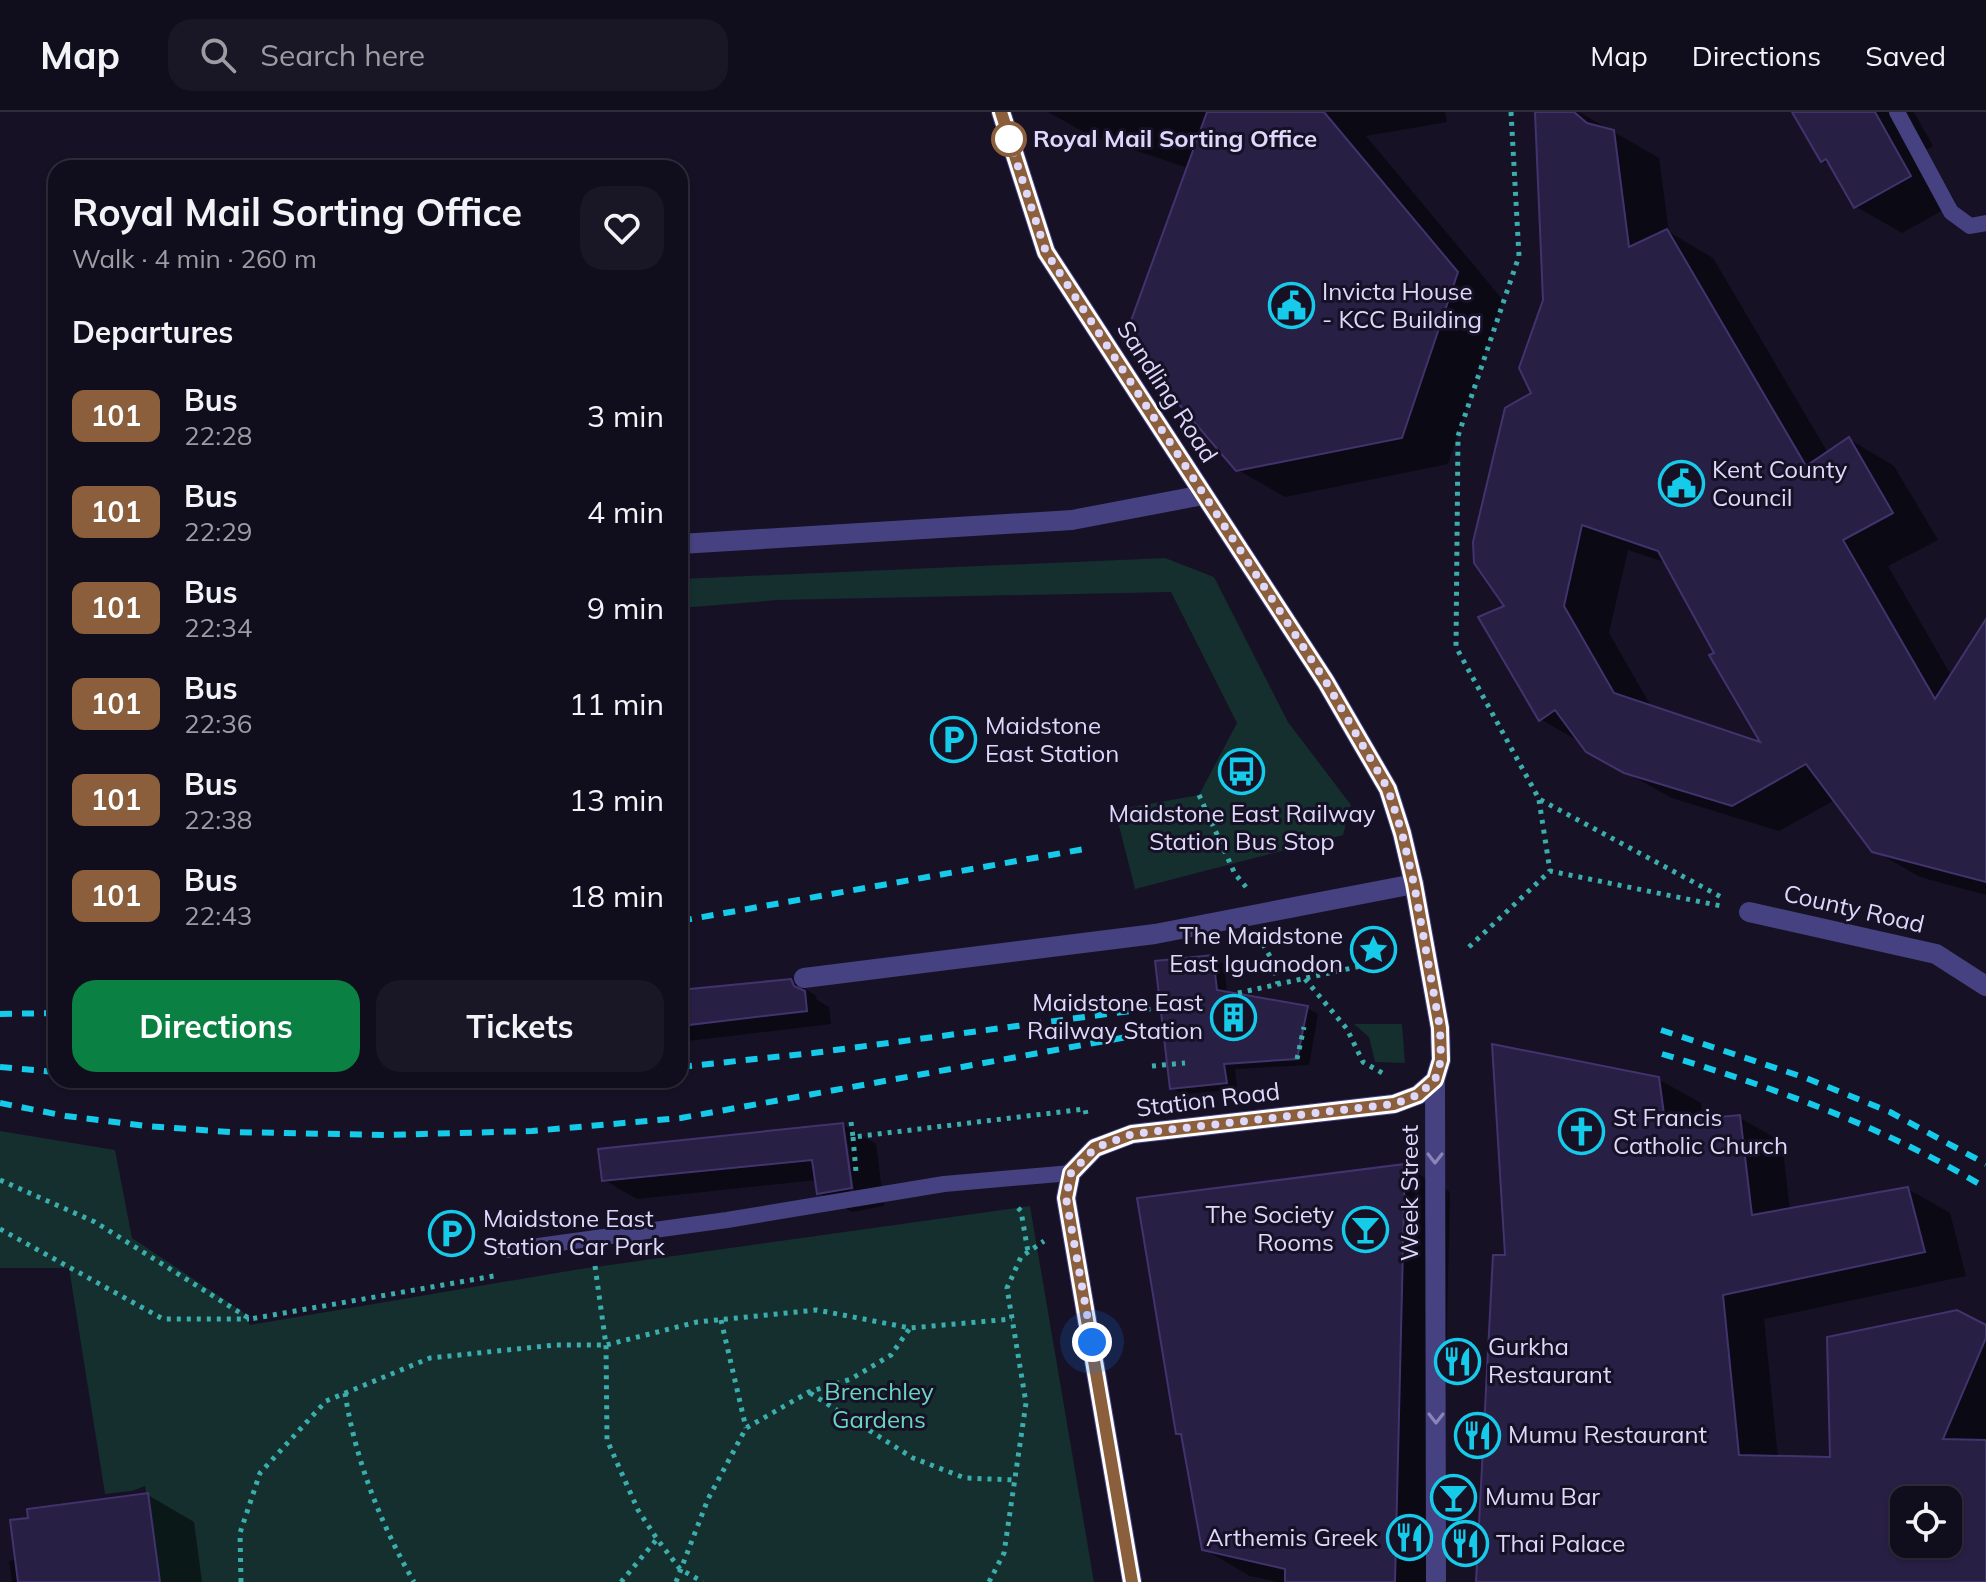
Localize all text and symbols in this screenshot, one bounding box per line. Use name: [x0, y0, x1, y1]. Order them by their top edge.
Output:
search box: [168, 19, 728, 91]
text: Map: [40, 31, 120, 79]
icon: search: [196, 33, 240, 77]
text: Search here: [260, 36, 425, 74]
text: Map: [1590, 38, 1648, 73]
text: Directions: [1692, 38, 1821, 73]
text: Saved: [1865, 38, 1946, 73]
marker: Royal Mail Sorting Office: [992, 122, 1026, 156]
place label: Royal Mail Sorting Office: [1033, 123, 1317, 153]
button: heart: [580, 186, 664, 270]
text: Royal Mail Sorting Office: [72, 188, 522, 236]
text: Walk · 4 min · 260 m: [72, 242, 317, 275]
place label: Invicta House - KCC Building: [1322, 276, 1482, 334]
public building icon: Invicta House - KCC Building: [1267, 282, 1315, 330]
text: Departures: [72, 313, 233, 351]
street label: Sandling Road: [1111, 315, 1225, 468]
text: Bus: [184, 381, 238, 419]
text: 3 min: [587, 397, 664, 435]
text: 101: [91, 398, 141, 433]
text: 22:28: [184, 419, 252, 452]
place label: Kent County Council: [1712, 454, 1847, 512]
public building icon: Kent County Council: [1657, 460, 1705, 508]
text: Bus: [184, 477, 238, 515]
text: 4 min: [587, 493, 664, 531]
text: 101: [91, 494, 141, 529]
text: 22:29: [184, 515, 252, 548]
text: Bus: [184, 573, 238, 611]
text: 9 min: [587, 589, 664, 627]
text: 101: [91, 590, 141, 625]
text: 22:34: [184, 611, 252, 644]
text: Bus: [184, 669, 238, 707]
text: 11 min: [569, 685, 664, 723]
text: 101: [91, 686, 141, 721]
text: 22:36: [184, 707, 252, 740]
place label: Maidstone East Station: [985, 710, 1119, 768]
parking icon: Maidstone East Station: [930, 716, 978, 764]
bus stop icon: Maidstone East Railway Station Bus Stop: [1218, 748, 1266, 796]
text: Bus: [184, 765, 238, 803]
text: 13 min: [569, 781, 664, 819]
text: 101: [91, 782, 141, 817]
place label: Maidstone East Railway Station Bus Stop: [1108, 798, 1376, 856]
text: 22:38: [184, 803, 252, 836]
text: Bus: [184, 861, 238, 899]
text: 18 min: [569, 877, 664, 915]
street label: County Road: [1781, 877, 1928, 939]
text: 101: [91, 878, 141, 913]
text: 22:43: [184, 899, 252, 932]
place label: The Maidstone East Iguanodon: [1169, 920, 1343, 978]
place icon: The Maidstone East Iguanodon: [1350, 926, 1398, 974]
button: Directions: [72, 980, 360, 1072]
button: Tickets: [376, 980, 664, 1072]
place label: Maidstone East Railway Station: [1027, 987, 1203, 1045]
building icon: Maidstone East Railway Station: [1210, 993, 1258, 1041]
street label: Station Road: [1134, 1075, 1282, 1123]
place label: St Francis Catholic Church: [1613, 1102, 1788, 1160]
church icon: St Francis Catholic Church: [1558, 1108, 1606, 1156]
street label: Week Street: [1394, 1125, 1424, 1261]
one-way arrow: [1427, 1152, 1444, 1165]
place label: The Society Rooms: [1206, 1199, 1334, 1257]
place label: Maidstone East Station Car Park: [483, 1203, 665, 1261]
bar icon: The Society Rooms: [1341, 1205, 1389, 1253]
parking icon: Maidstone East Station Car Park: [428, 1209, 476, 1257]
your location: [1072, 1322, 1112, 1362]
place label: Gurkha Restaurant: [1488, 1331, 1611, 1389]
restaurant icon: Gurkha Restaurant: [1433, 1337, 1481, 1385]
park label: Brenchley Gardens: [824, 1376, 934, 1434]
restaurant icon: Mumu Restaurant: [1453, 1411, 1501, 1459]
one-way arrow: [1427, 1412, 1445, 1425]
place label: Mumu Restaurant: [1508, 1419, 1707, 1449]
bar icon: Mumu Bar: [1430, 1473, 1478, 1521]
place label: Mumu Bar: [1485, 1481, 1600, 1511]
map controls: [1890, 1486, 1962, 1558]
button: locate: [1890, 1486, 1962, 1558]
restaurant icon: Arthemis Greek: [1385, 1514, 1433, 1562]
restaurant icon: Thai Palace: [1441, 1520, 1489, 1568]
place label: Arthemis Greek: [1206, 1522, 1379, 1552]
place label: Thai Palace: [1496, 1528, 1625, 1558]

